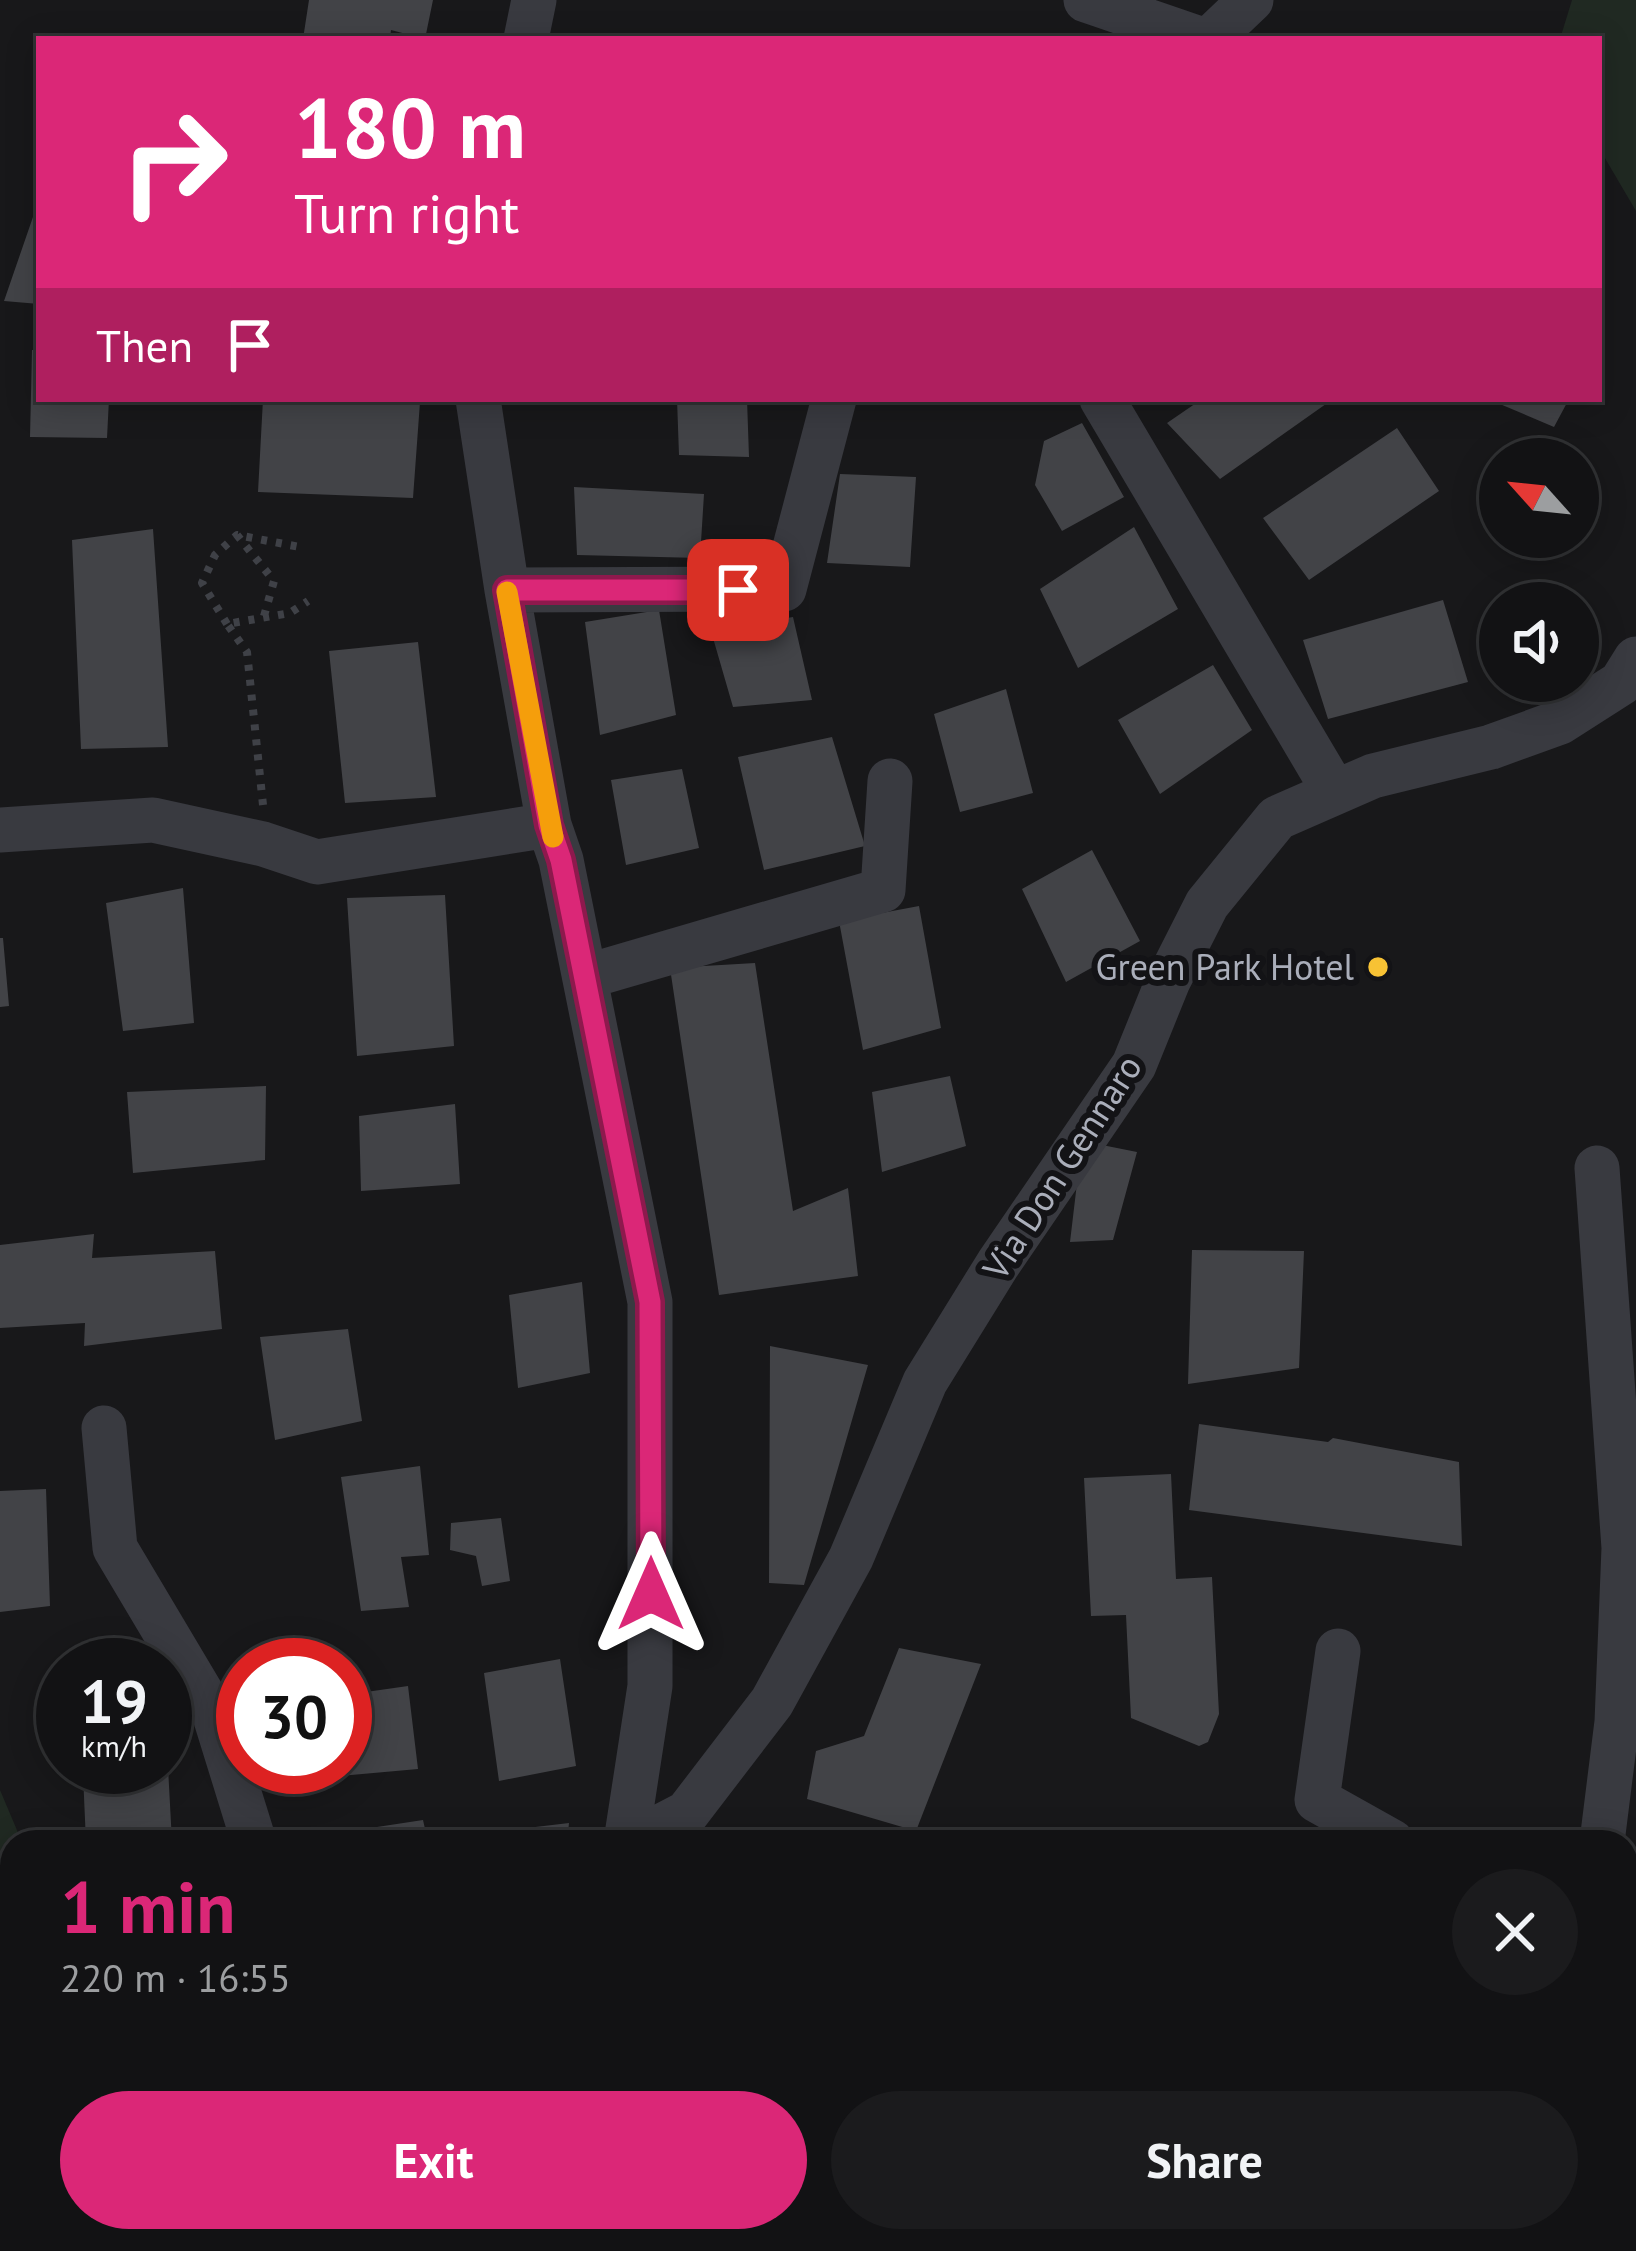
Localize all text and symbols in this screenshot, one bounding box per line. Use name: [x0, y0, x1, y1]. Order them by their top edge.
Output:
text: 180 m: [294, 72, 526, 181]
icon: right: [96, 84, 252, 240]
text: Turn right: [294, 178, 519, 248]
icon: arrive: [217, 312, 283, 378]
text: Then: [96, 316, 193, 374]
north arrow: [1479, 438, 1599, 558]
map controls: [1479, 438, 1599, 702]
pin: [687, 539, 789, 641]
icon: arrive: [705, 557, 771, 623]
button: sound: [1479, 582, 1599, 702]
place label: Green Park Hotel: [1095, 943, 1354, 990]
marker: Green Park Hotel: [1365, 954, 1391, 980]
street label: Via Don Gennaro: [971, 1045, 1152, 1289]
position arrow: [588, 1531, 714, 1657]
speed limit sign: 30: [216, 1638, 372, 1794]
text: 19: [80, 1662, 148, 1740]
text: km/h: [81, 1726, 147, 1765]
text: 1 min: [60, 1860, 236, 1953]
button: close: [1452, 1869, 1578, 1995]
text: 220 m · 16:55: [60, 1952, 291, 2003]
button: Exit: [60, 2091, 807, 2229]
button: Share: [831, 2091, 1578, 2229]

